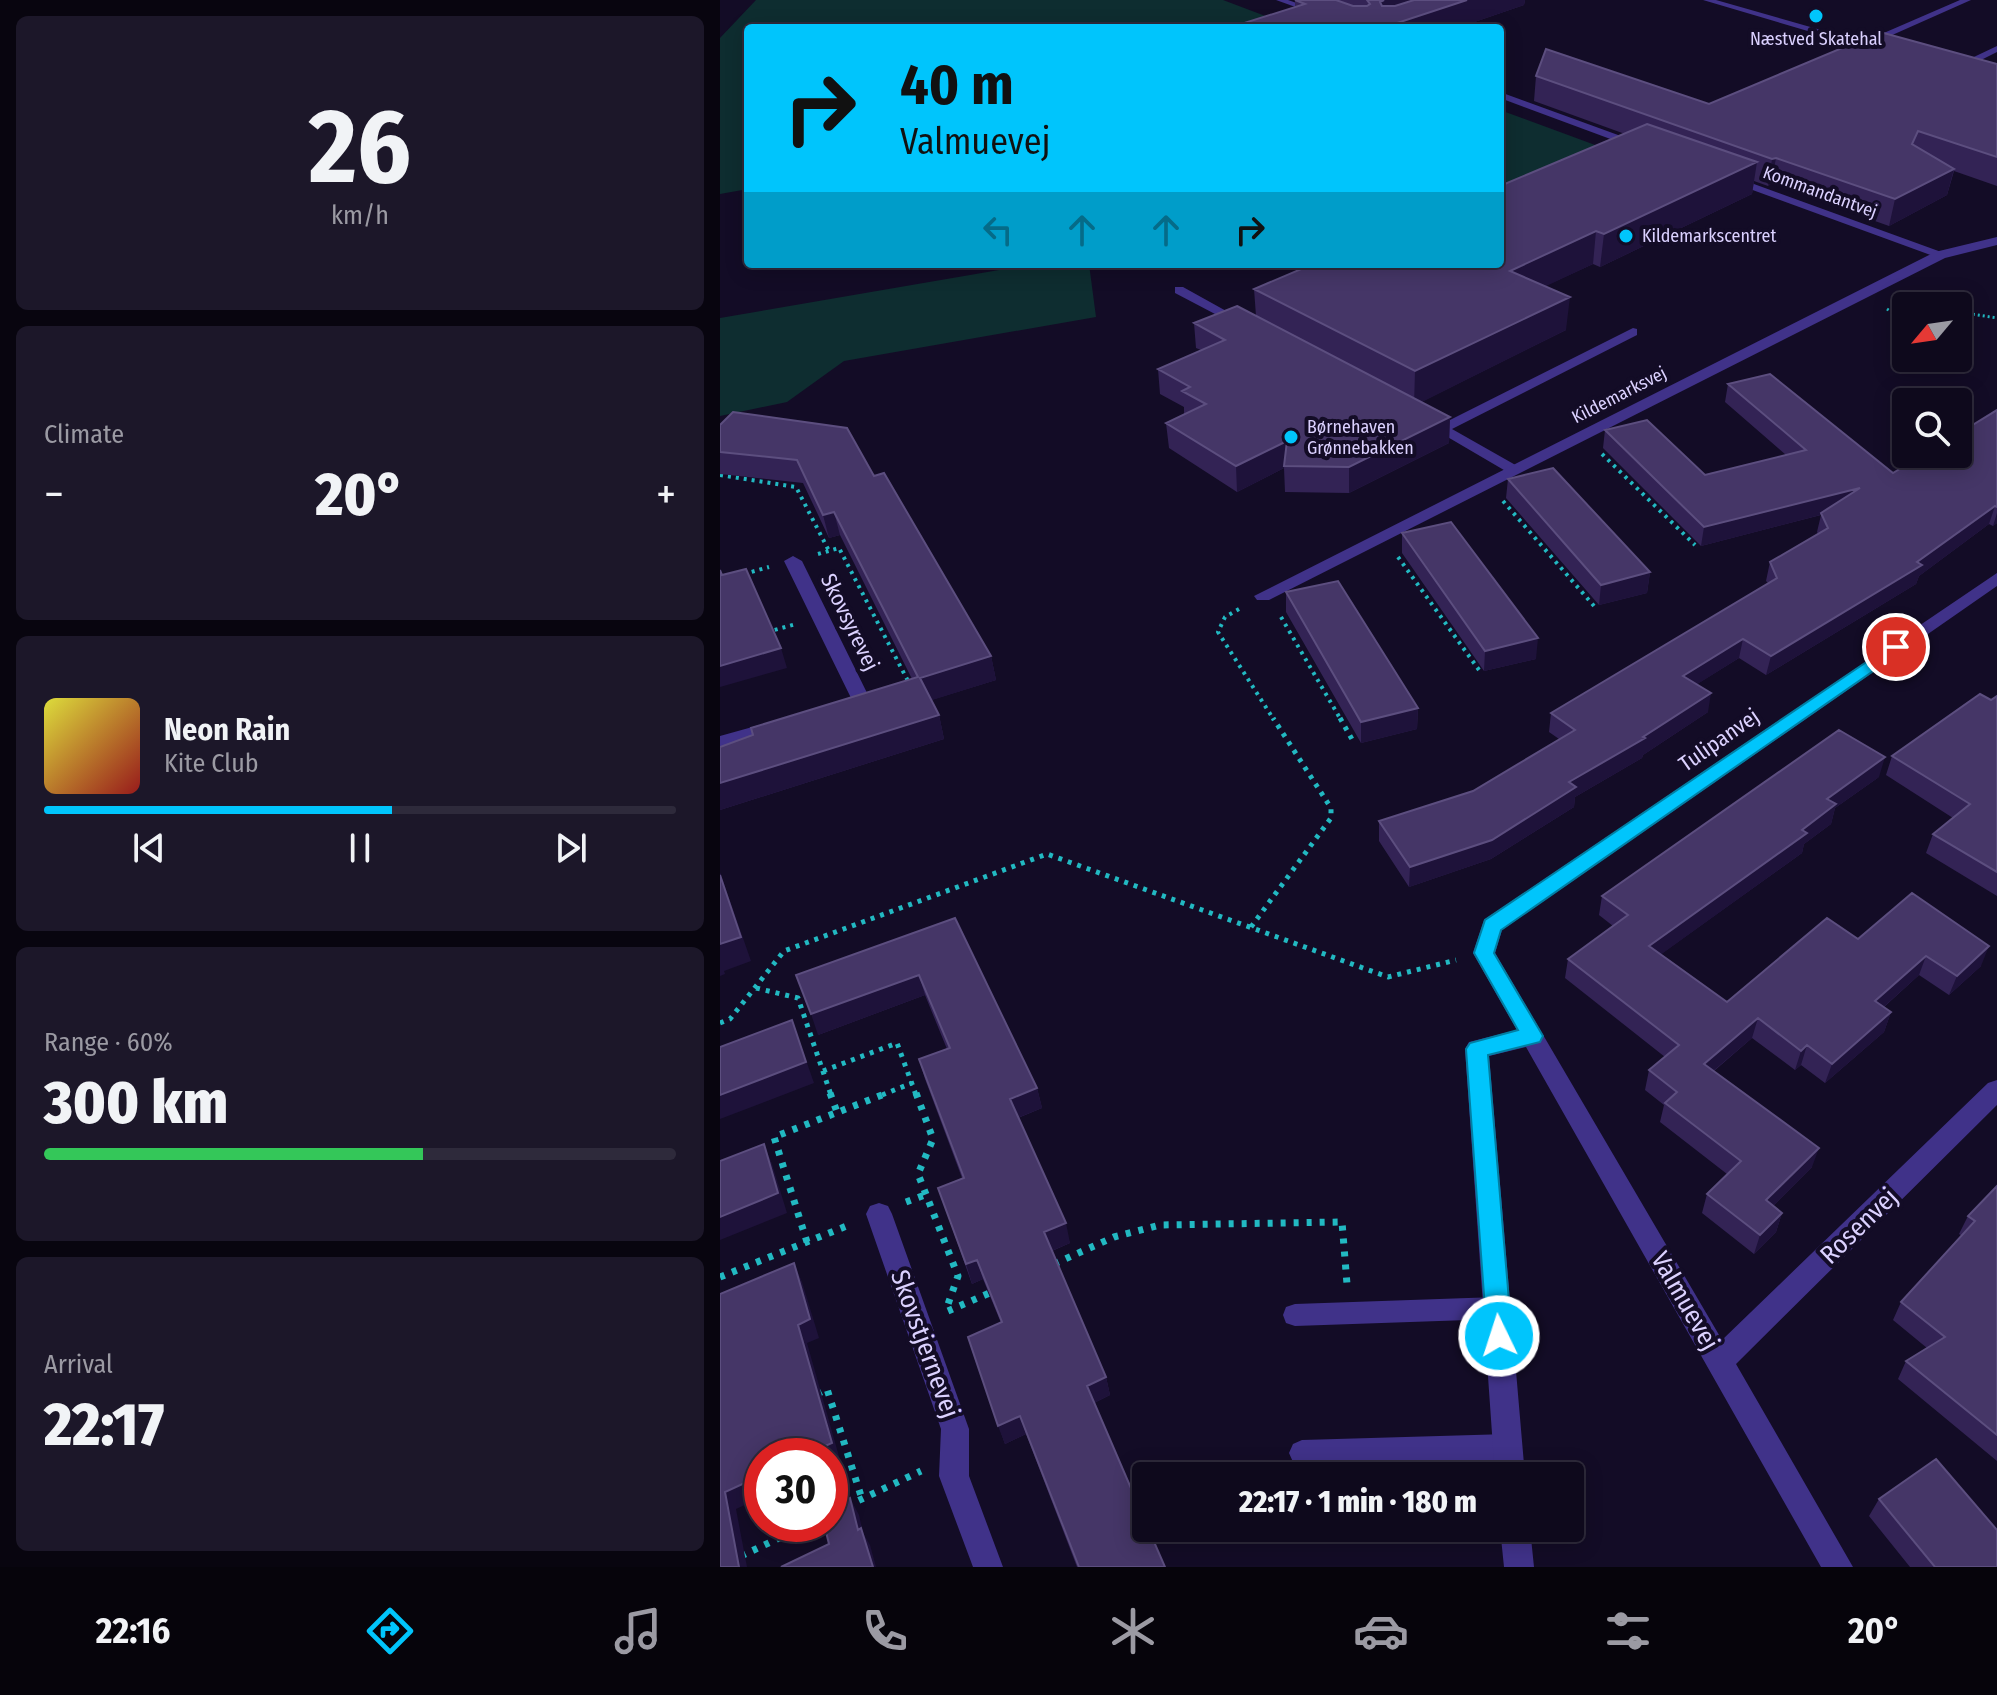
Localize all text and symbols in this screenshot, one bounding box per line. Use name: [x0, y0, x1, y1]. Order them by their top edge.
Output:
marker: Næstved Skatehal: [1807, 7, 1825, 25]
place label: Næstved Skatehal: [1750, 28, 1882, 50]
text: 40 m: [900, 52, 1014, 119]
icon: right: [768, 56, 872, 160]
text: 26: [309, 85, 411, 210]
text: Valmuevej: [900, 120, 1051, 164]
street label: Kommandantvej: [1760, 161, 1880, 223]
text: km/h: [331, 200, 389, 231]
icon: left: [976, 208, 1020, 252]
icon: ahead: [1060, 208, 1104, 252]
icon: ahead: [1144, 208, 1188, 252]
icon: right: [1228, 208, 1272, 252]
place label: Kildemarkscentret: [1642, 225, 1776, 247]
marker: Kildemarkscentret: [1617, 227, 1635, 245]
north arrow: [1892, 292, 1972, 372]
map controls: [1892, 292, 1972, 468]
street label: Kildemarksvej: [1568, 362, 1670, 428]
button: search: [1892, 388, 1972, 468]
place label: Børnehaven Grønnebakken: [1307, 416, 1414, 459]
text: Climate: [44, 419, 124, 450]
marker: Børnehaven Grønnebakken: [1282, 428, 1300, 446]
text: 20°: [315, 459, 405, 531]
text: −: [44, 468, 64, 521]
text: +: [656, 468, 676, 521]
street label: Skovsyrevej: [815, 569, 885, 675]
pin: [1862, 613, 1930, 681]
icon: arrive: [1874, 625, 1918, 669]
street label: Tulipanvej: [1674, 703, 1764, 777]
text: Neon Rain: [164, 712, 290, 748]
text: Kite Club: [164, 748, 259, 779]
icon: previous: [127, 826, 171, 870]
icon: pause: [338, 826, 382, 870]
icon: next: [549, 826, 593, 870]
text: Range · 60%: [44, 1027, 173, 1058]
text: 300 km: [44, 1067, 228, 1139]
street label: Rosenvej: [1814, 1182, 1904, 1270]
street label: Valmuevej: [1644, 1246, 1726, 1356]
street label: Skovstjernevej: [884, 1266, 966, 1422]
position arrow: [1457, 1294, 1541, 1378]
text: Arrival: [44, 1349, 113, 1380]
text: 22:17: [44, 1389, 164, 1461]
speed limit sign: 30: [744, 1438, 848, 1542]
text: 22:17 · 1 min · 180 m: [1239, 1484, 1477, 1520]
icon: directions: [362, 1603, 418, 1659]
icon: music: [610, 1603, 666, 1659]
icon: phone: [857, 1603, 913, 1659]
icon: climate: [1105, 1603, 1161, 1659]
icon: car: [1353, 1603, 1409, 1659]
icon: filters: [1600, 1603, 1656, 1659]
text: 22:16: [96, 1609, 170, 1653]
text: 20°: [1848, 1609, 1901, 1653]

